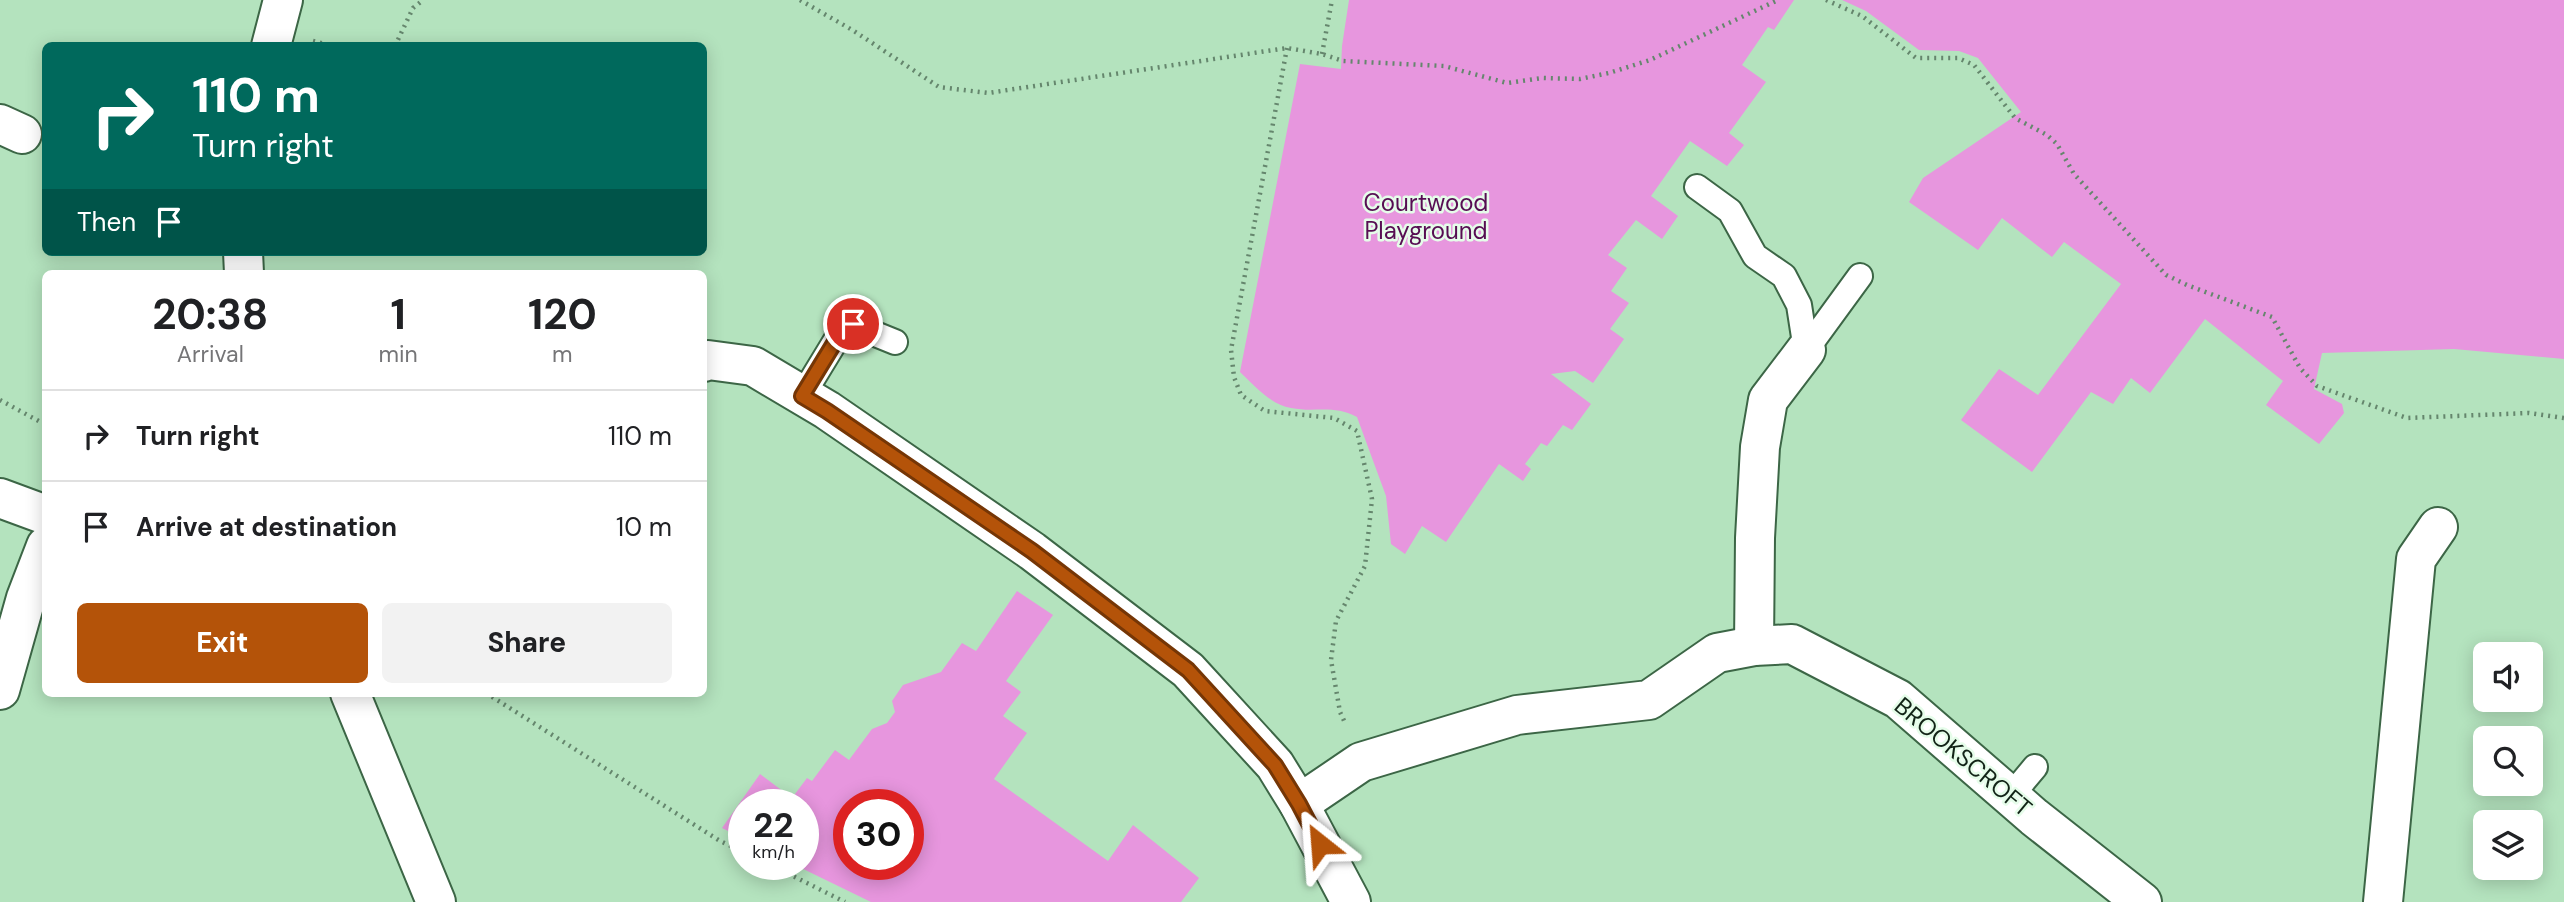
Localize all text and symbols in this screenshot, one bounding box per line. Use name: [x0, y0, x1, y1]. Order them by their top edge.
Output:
text: 110 m: [192, 63, 320, 127]
icon: right: [77, 70, 168, 161]
text: Turn right: [192, 125, 334, 167]
park label: Courtwood Playground: [1364, 187, 1488, 246]
icon: arrive: [150, 203, 188, 241]
text: Then: [77, 205, 136, 239]
text: 20:38: [152, 287, 268, 342]
text: 1: [390, 287, 406, 342]
text: 120: [528, 287, 597, 342]
pin: [823, 294, 883, 354]
icon: arrive: [834, 305, 872, 343]
text: Arrival: [177, 339, 244, 369]
text: min: [379, 339, 418, 369]
text: m: [552, 339, 573, 369]
icon: right: [77, 417, 115, 455]
text: Turn right: [136, 419, 260, 453]
text: 110 m: [608, 419, 672, 453]
icon: arrive: [77, 508, 115, 546]
text: Arrive at destination: [136, 510, 397, 544]
text: 10 m: [616, 510, 672, 544]
button: Exit: [77, 603, 368, 683]
button: Share: [382, 603, 672, 683]
map controls: [2473, 642, 2543, 880]
button: sound: [2473, 642, 2543, 712]
street label: BROOKSCROFT: [1888, 690, 2038, 823]
button: search: [2473, 726, 2543, 796]
speed limit sign: 30: [833, 789, 924, 880]
text: 22: [753, 802, 794, 848]
position arrow: [1283, 807, 1357, 881]
button: layers: [2473, 810, 2543, 880]
text: km/h: [752, 840, 795, 864]

